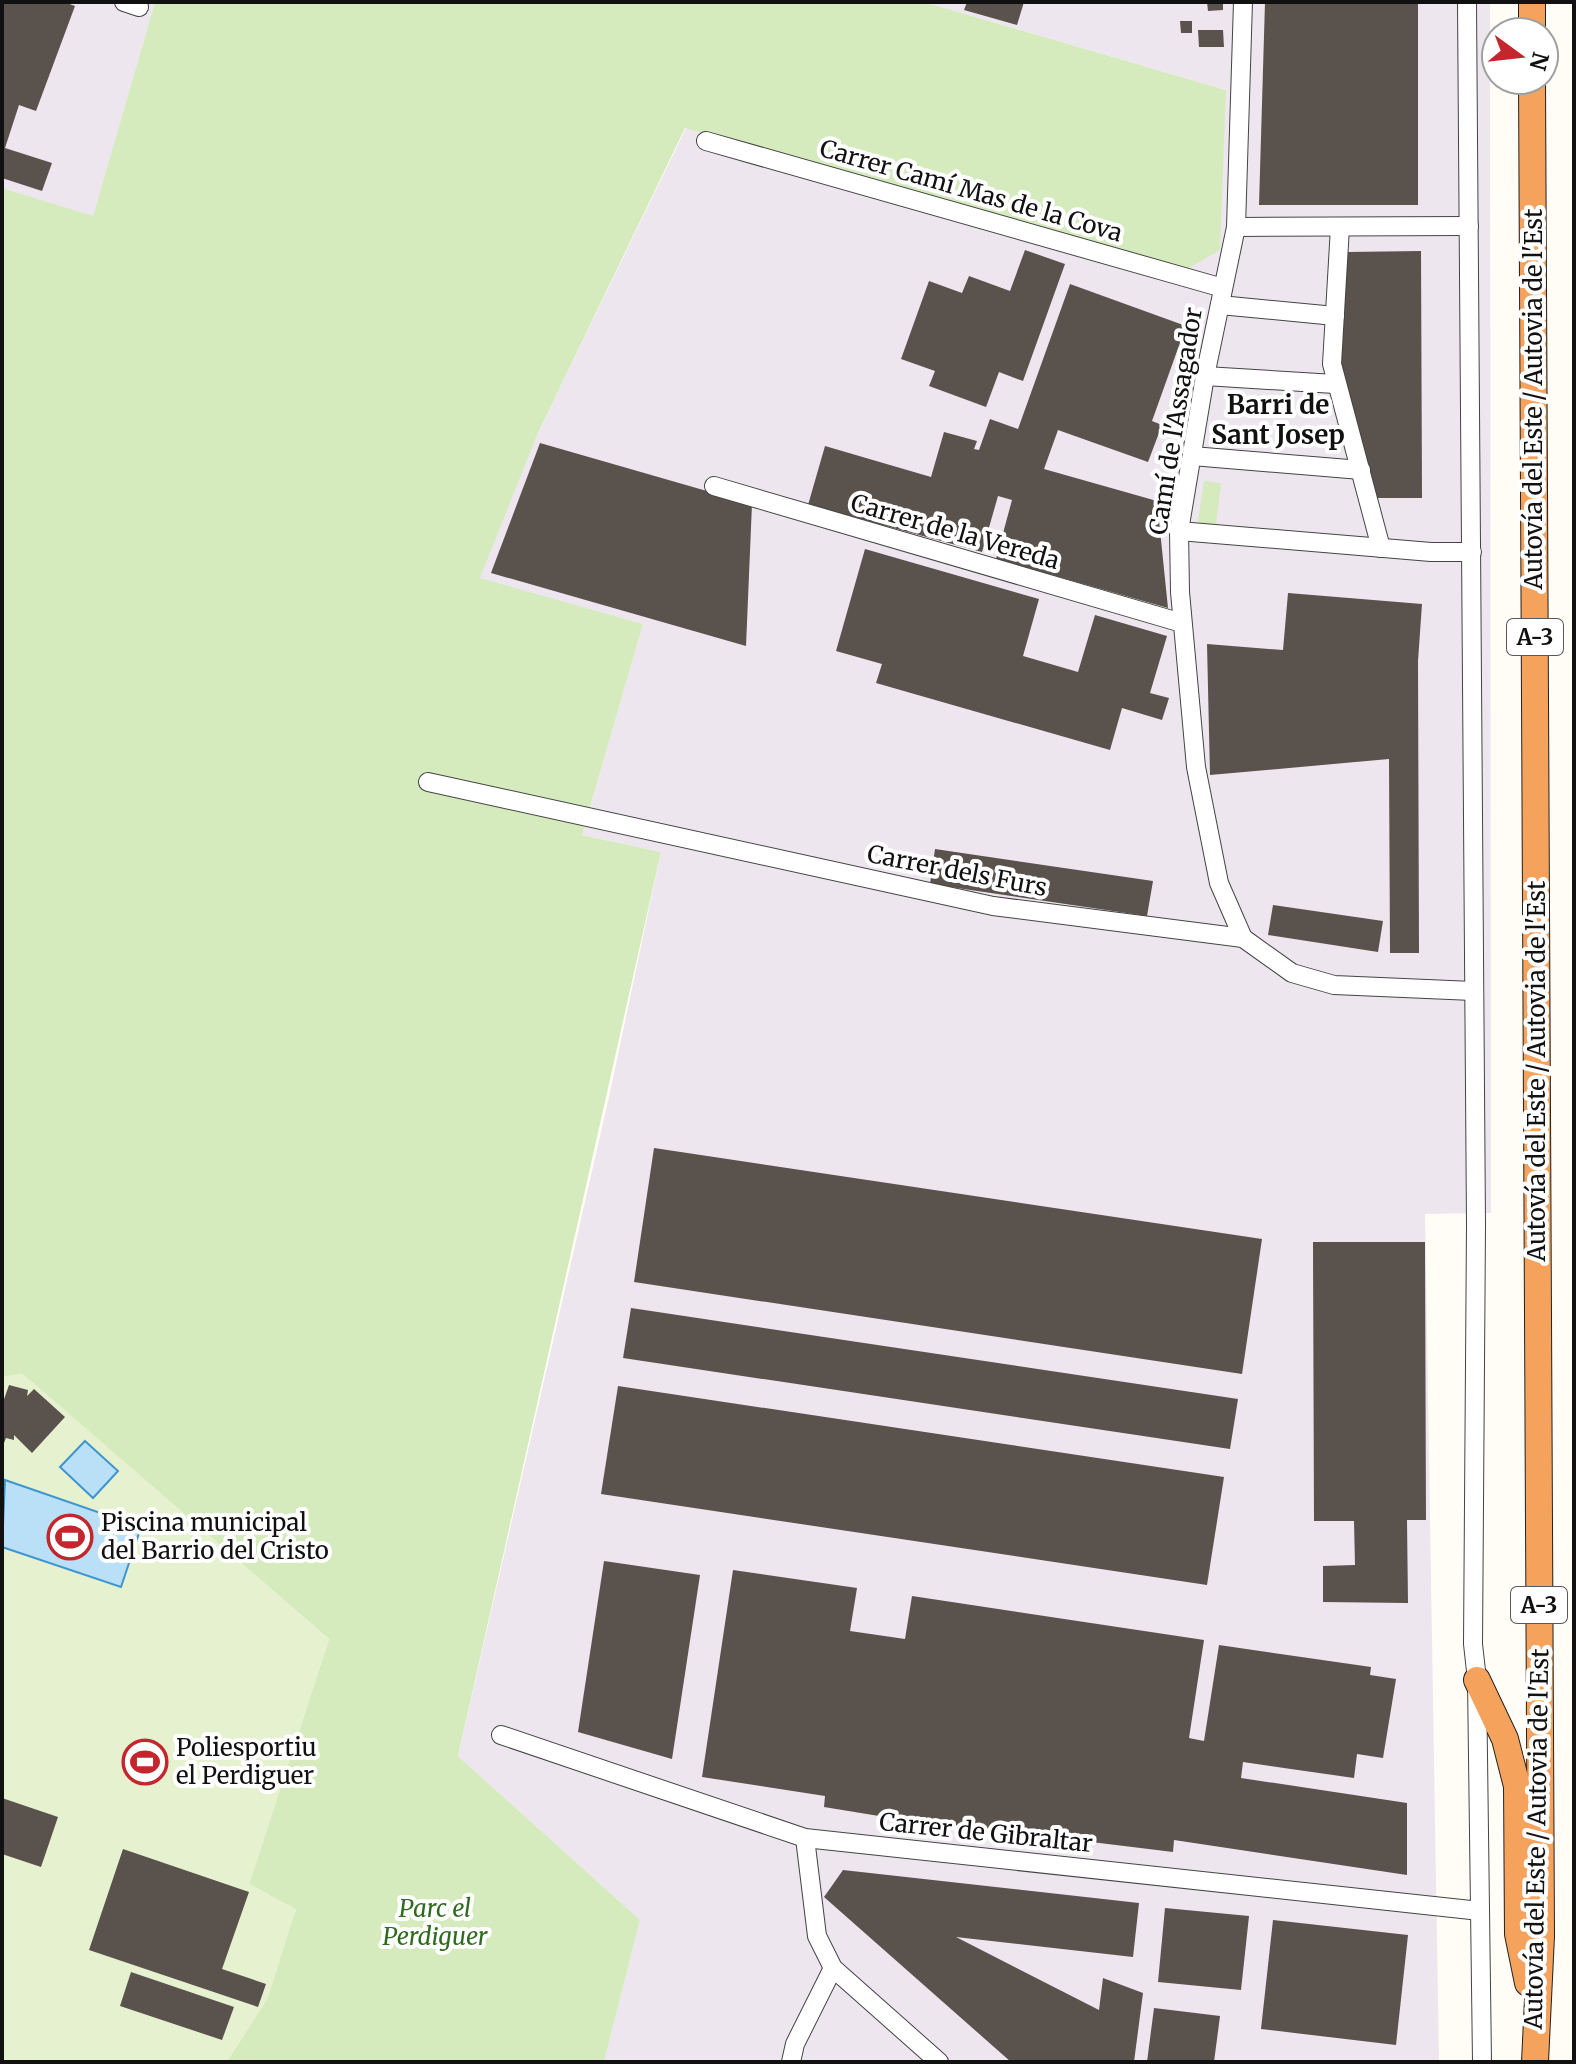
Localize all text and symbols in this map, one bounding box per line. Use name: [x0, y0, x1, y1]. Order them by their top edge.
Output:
north arrow: [1480, 16, 1560, 96]
text: N: [1523, 49, 1555, 74]
street label: Carrer Camí Mas de la Cova: [816, 132, 1126, 249]
street label: Autovía del Este / Autovia de l'Est: [1518, 208, 1549, 590]
street label: Camí de l'Assagador: [1142, 305, 1209, 537]
district label: Barri de Sant Josep: [1211, 388, 1345, 451]
street label: Carrer de la Vereda: [847, 487, 1063, 576]
road number: A-3: [1507, 619, 1563, 655]
street label: Carrer dels Furs: [865, 838, 1050, 903]
street label: Autovía del Este / Autovia de l'Est: [1521, 880, 1552, 1262]
place label: Piscina municipal del Barrio del Cristo: [101, 1507, 329, 1566]
sports icon: Piscina municipal del Barrio del Cristo: [46, 1513, 94, 1561]
road number: A-3: [1511, 1587, 1567, 1623]
street label: Autovía del Este / Autovia de l'Est: [1518, 1648, 1555, 2031]
place label: Poliesportiu el Perdiguer: [176, 1732, 317, 1791]
sports icon: Poliesportiu el Perdiguer: [121, 1738, 169, 1786]
street label: Carrer de Gibraltar: [878, 1806, 1095, 1859]
park label: Parc el Perdiguer: [382, 1893, 489, 1952]

